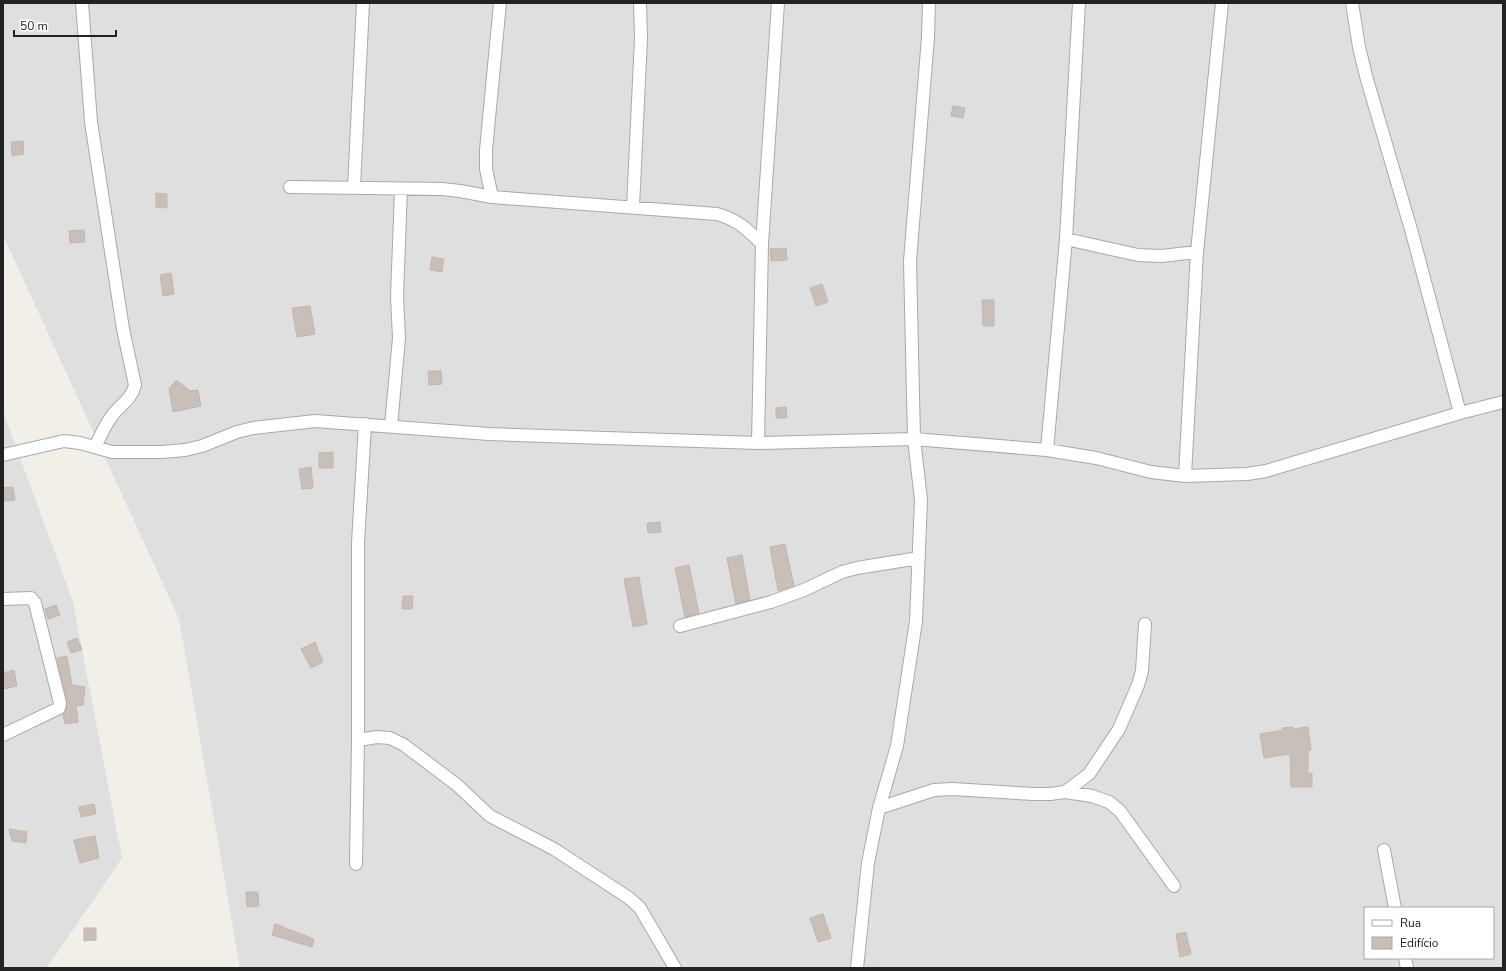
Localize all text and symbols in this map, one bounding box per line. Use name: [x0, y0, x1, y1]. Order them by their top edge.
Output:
scale bar: [14, 12, 116, 38]
text: 50 m: [20, 18, 48, 34]
legend: [1364, 907, 1494, 959]
text: Rua: [1400, 915, 1421, 931]
text: Edifício: [1400, 935, 1439, 951]

